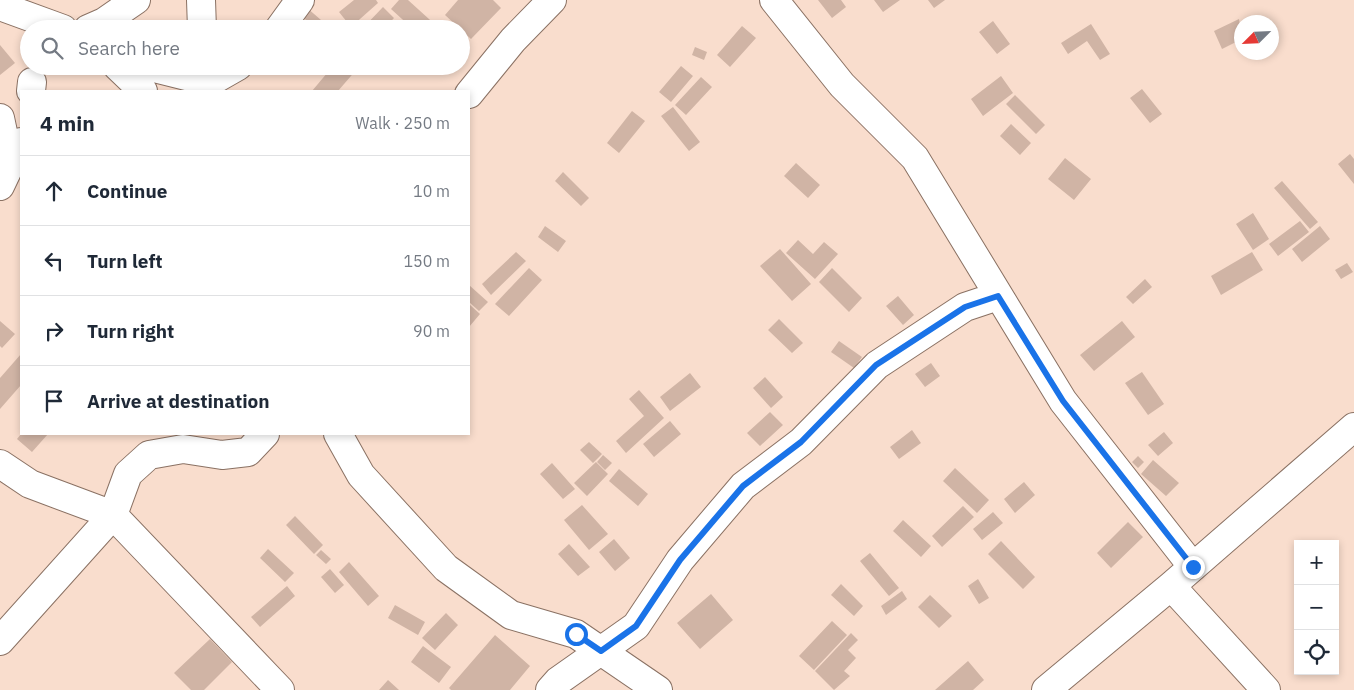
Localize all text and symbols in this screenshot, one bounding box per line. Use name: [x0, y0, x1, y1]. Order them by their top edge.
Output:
north arrow: [1234, 15, 1279, 60]
search box: [20, 20, 470, 75]
icon: search: [38, 34, 66, 62]
text: Search here: [78, 36, 180, 60]
text: 4 min: [40, 109, 95, 137]
text: Walk · 250 m: [355, 113, 450, 133]
icon: ahead: [40, 177, 68, 205]
text: Continue: [87, 179, 167, 203]
text: 10 m: [413, 181, 450, 201]
icon: left: [40, 247, 68, 275]
text: Turn left: [87, 249, 163, 273]
text: 150 m: [403, 251, 450, 271]
icon: right: [40, 317, 68, 345]
text: Turn right: [87, 319, 174, 343]
text: 90 m: [413, 321, 450, 341]
icon: arrive: [40, 387, 68, 415]
text: Arrive at destination: [87, 389, 270, 413]
map controls: [1294, 540, 1339, 675]
button: +: [1294, 540, 1339, 585]
route end: [1182, 556, 1205, 579]
button: −: [1294, 585, 1339, 630]
route start: [565, 623, 588, 646]
button: locate: [1294, 630, 1339, 675]

